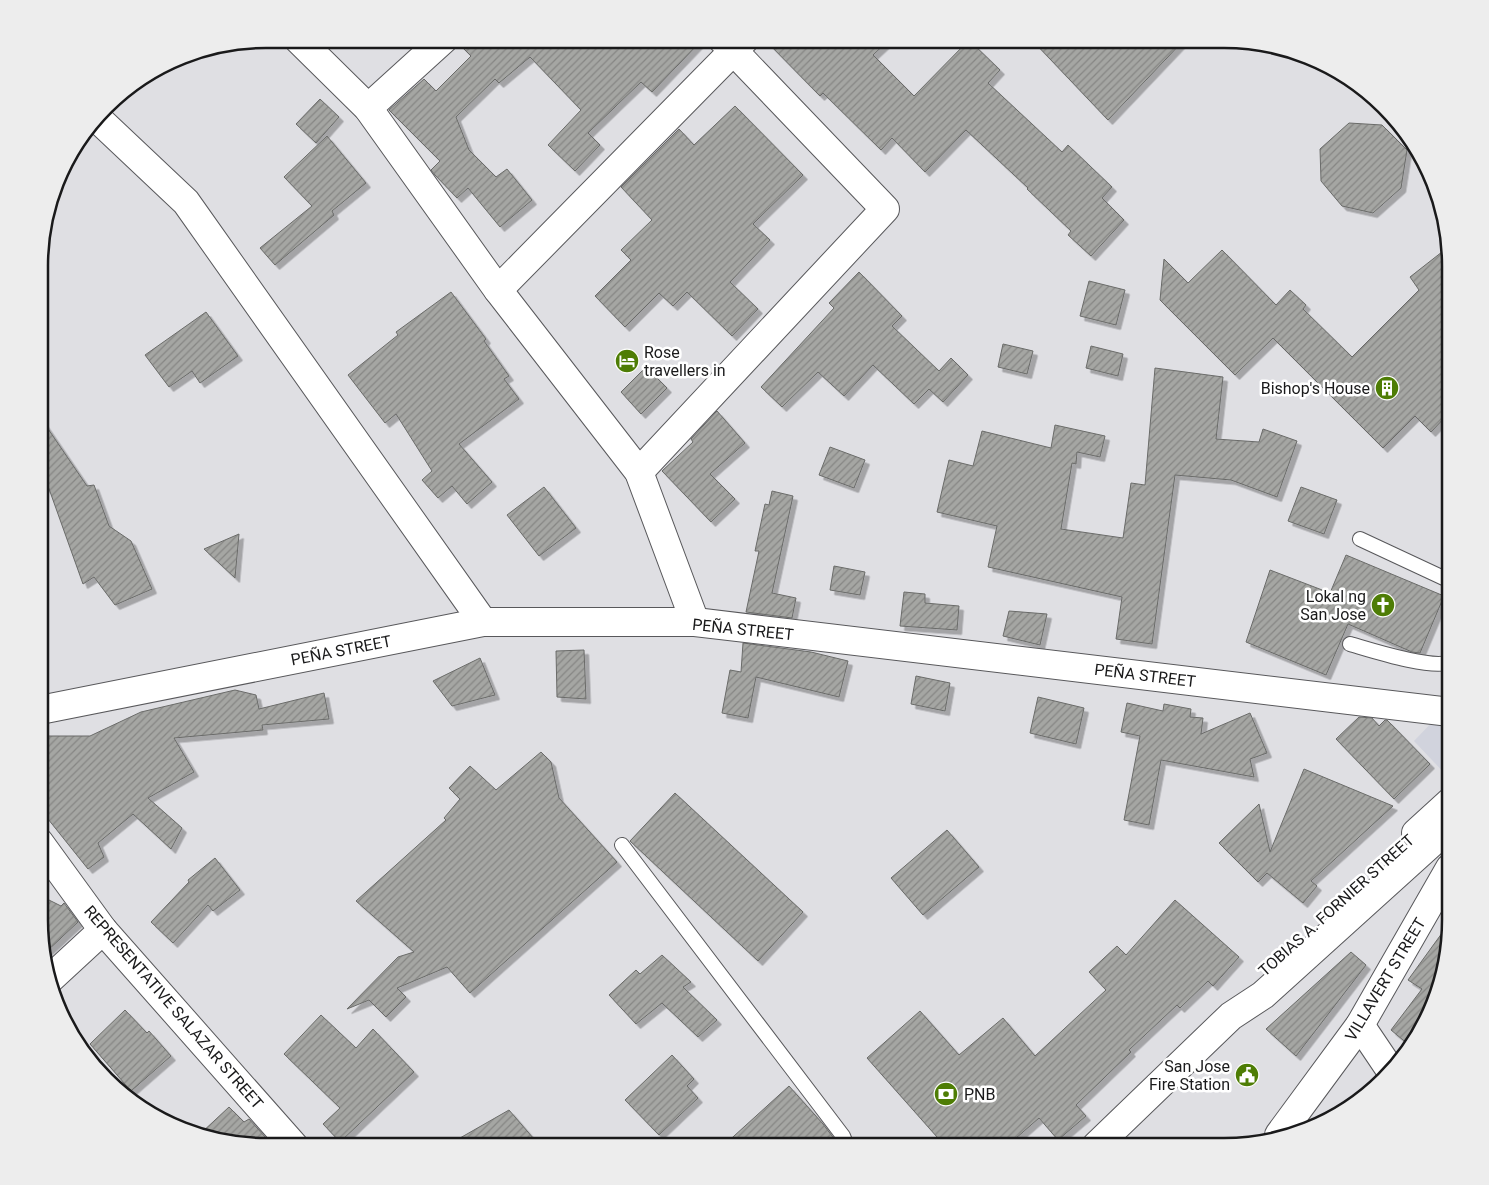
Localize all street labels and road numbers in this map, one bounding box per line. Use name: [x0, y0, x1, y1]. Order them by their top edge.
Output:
street label: PEÑA STREET: [691, 614, 795, 644]
street label: PEÑA STREET: [289, 630, 393, 670]
street label: PEÑA STREET: [1093, 659, 1197, 691]
street label: TOBIAS A. FORNIER STREET: [1255, 830, 1418, 980]
street label: REPRESENTATIVE SALAZAR STREET: [80, 902, 267, 1113]
street label: VILLAVERT STREET: [1341, 914, 1430, 1044]

